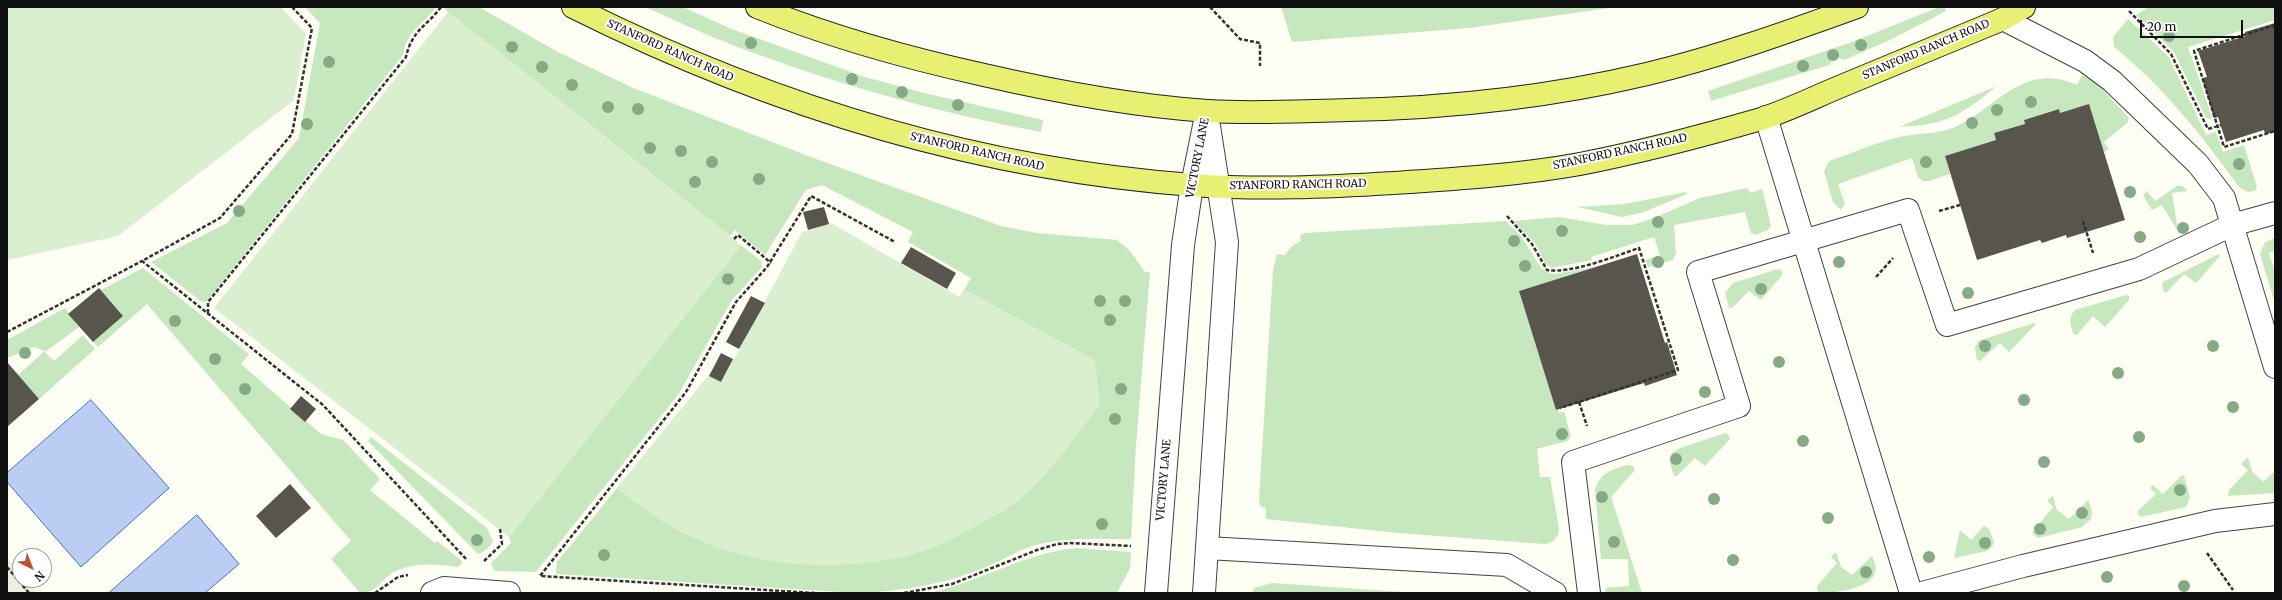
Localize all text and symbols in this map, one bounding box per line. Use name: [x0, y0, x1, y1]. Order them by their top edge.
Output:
scale bar: [2142, 12, 2245, 38]
street label: STANFORD RANCH ROAD: [605, 17, 735, 85]
street label: STANFORD RANCH ROAD: [1860, 17, 1992, 83]
text: 20 m: [2147, 19, 2176, 34]
street label: VICTORY LANE: [1184, 117, 1212, 199]
street label: STANFORD RANCH ROAD: [909, 130, 1045, 174]
street label: STANFORD RANCH ROAD: [1552, 131, 1688, 173]
street label: STANFORD RANCH ROAD: [1229, 177, 1367, 193]
street label: VICTORY LANE: [1154, 439, 1174, 521]
north arrow: [12, 548, 52, 588]
text: N: [32, 568, 47, 584]

